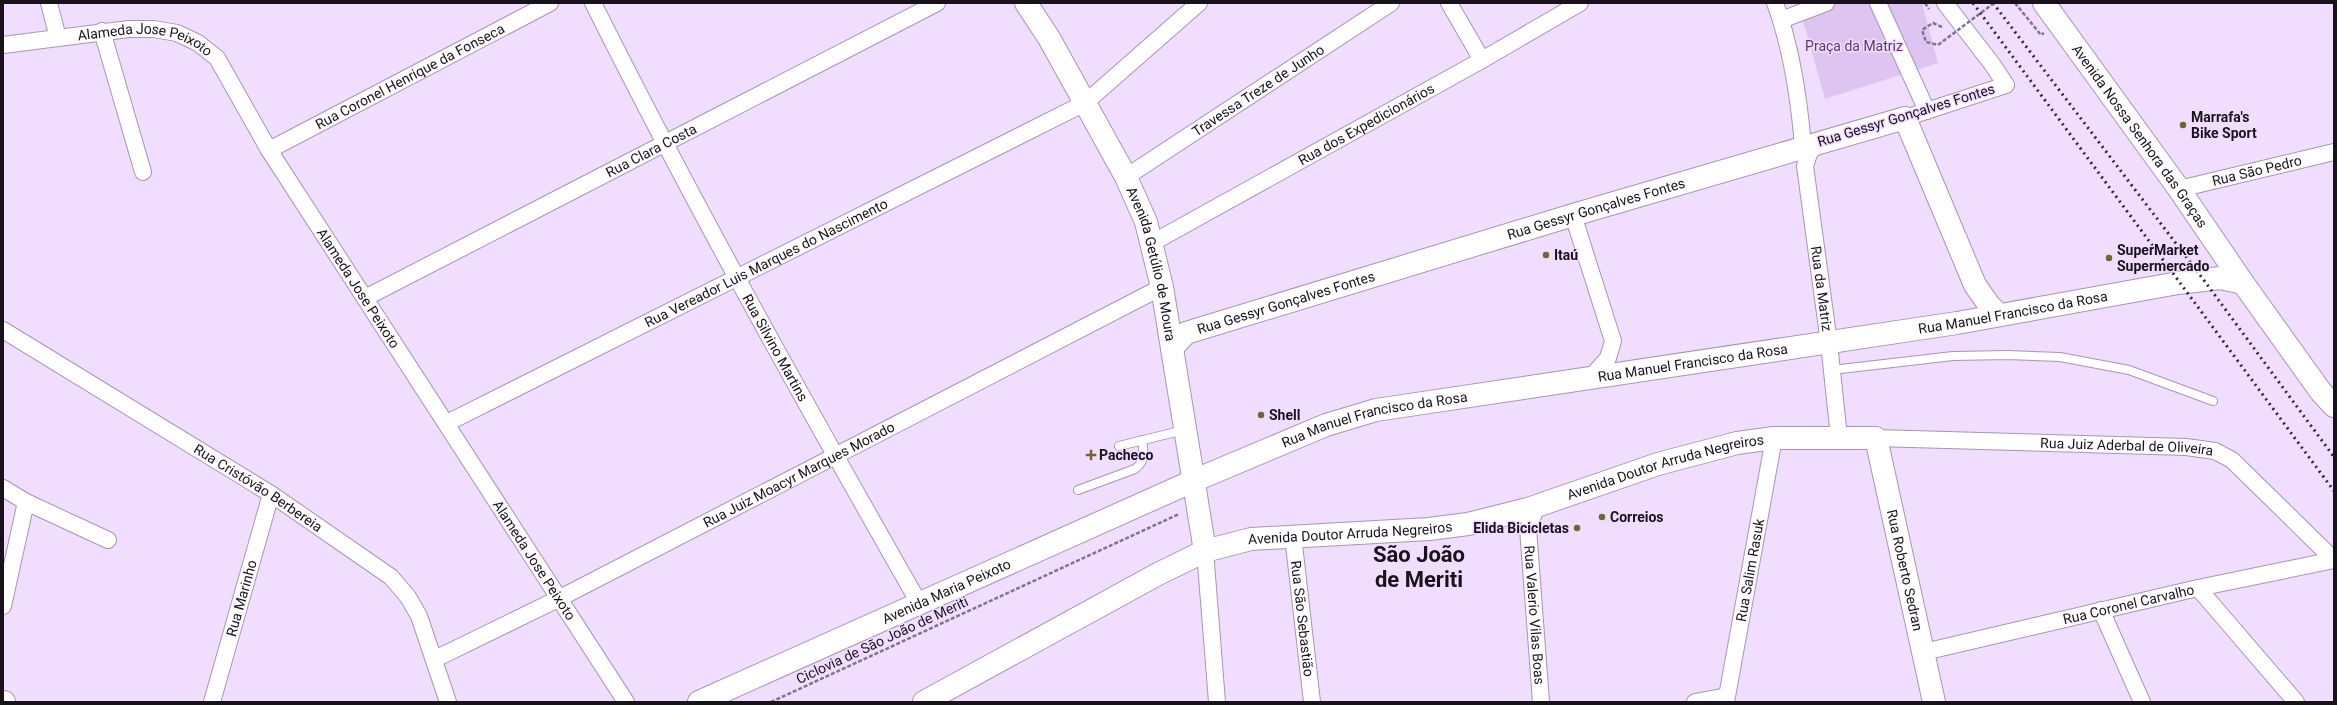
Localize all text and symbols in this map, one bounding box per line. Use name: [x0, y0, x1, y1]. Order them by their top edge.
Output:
street label: Rua Coronel Henrique da Fonseca: [313, 20, 507, 132]
street label: Alameda Jose Peixoto: [77, 21, 216, 59]
park label: Praça da Matriz: [1805, 38, 1903, 54]
street label: Travessa Treze de Junho: [1189, 41, 1327, 139]
street label: Avenida Nossa Senhora das Graças: [2069, 41, 2211, 231]
street label: Rua dos Expedicionários: [1295, 80, 1437, 168]
street label: Rua Gessyr Gonçalves Fontes: [1815, 80, 1997, 150]
place label: Marrafa's Bike Sport: [2191, 109, 2257, 141]
street label: Rua Clara Costa: [603, 120, 699, 180]
marker: Marrafa's Bike Sport: [2178, 120, 2188, 130]
street label: Rua São Pedro: [2210, 152, 2303, 189]
street label: Rua Gessyr Gonçalves Fontes: [1505, 175, 1687, 243]
street label: Avenida Getúlio de Moura: [1123, 184, 1179, 342]
street label: Rua Vereador Luis Marques do Nascimento: [642, 195, 890, 331]
street label: Alameda Jose Peixoto: [314, 225, 403, 351]
place label: SuperMarket Supermercado: [2117, 242, 2209, 274]
street label: Rua da Matriz: [1808, 245, 1835, 332]
place label: Itaú: [1554, 247, 1578, 263]
marker: Itaú: [1541, 250, 1551, 260]
marker: SuperMarket Supermercado: [2104, 253, 2114, 263]
street label: Rua Gessyr Gonçalves Fontes: [1195, 268, 1377, 337]
street label: Rua Manuel Francisco da Rosa: [1917, 288, 2109, 337]
street label: Rua Silvino Martins: [739, 291, 811, 404]
street label: Rua Manuel Francisco da Rosa: [1597, 340, 1789, 385]
street label: Rua Manuel Francisco da Rosa: [1279, 388, 1468, 451]
place label: Shell: [1269, 407, 1300, 423]
marker: Shell: [1256, 410, 1266, 420]
street label: Rua Juiz Moacyr Marques Morado: [700, 419, 897, 531]
street label: Avenida Doutor Arruda Negreiros: [1565, 431, 1765, 503]
street label: Rua Juiz Aderbal de Oliveira: [2040, 435, 2214, 459]
street label: Rua Cristóvão Berbereia: [191, 441, 325, 535]
place label: Pacheco: [1099, 447, 1153, 463]
marker: Pacheco: [1086, 450, 1096, 460]
street label: Alameda Jose Peixoto: [490, 497, 579, 623]
street label: Rua Roberto Sedran: [1884, 508, 1926, 632]
place label: Correios: [1610, 509, 1664, 525]
marker: Correios: [1597, 512, 1607, 522]
street label: Rua Salim Rasuk: [1733, 517, 1767, 623]
street label: Avenida Doutor Arruda Negreiros: [1248, 518, 1453, 547]
place label: Elida Bicicletas: [1473, 520, 1569, 536]
marker: Elida Bicicletas: [1572, 523, 1582, 533]
district label: São João de Meriti: [1373, 542, 1465, 592]
street label: Rua Valerio Vilas Boas: [1521, 545, 1548, 685]
street label: Avenida Maria Peixoto: [880, 556, 1013, 627]
street label: Rua Marinho: [223, 558, 260, 638]
street label: Rua São Sebastião: [1288, 559, 1317, 677]
street label: Rua Coronel Carvalho: [2061, 581, 2196, 627]
street label: Ciclovia de São João de Meriti: [793, 593, 971, 687]

